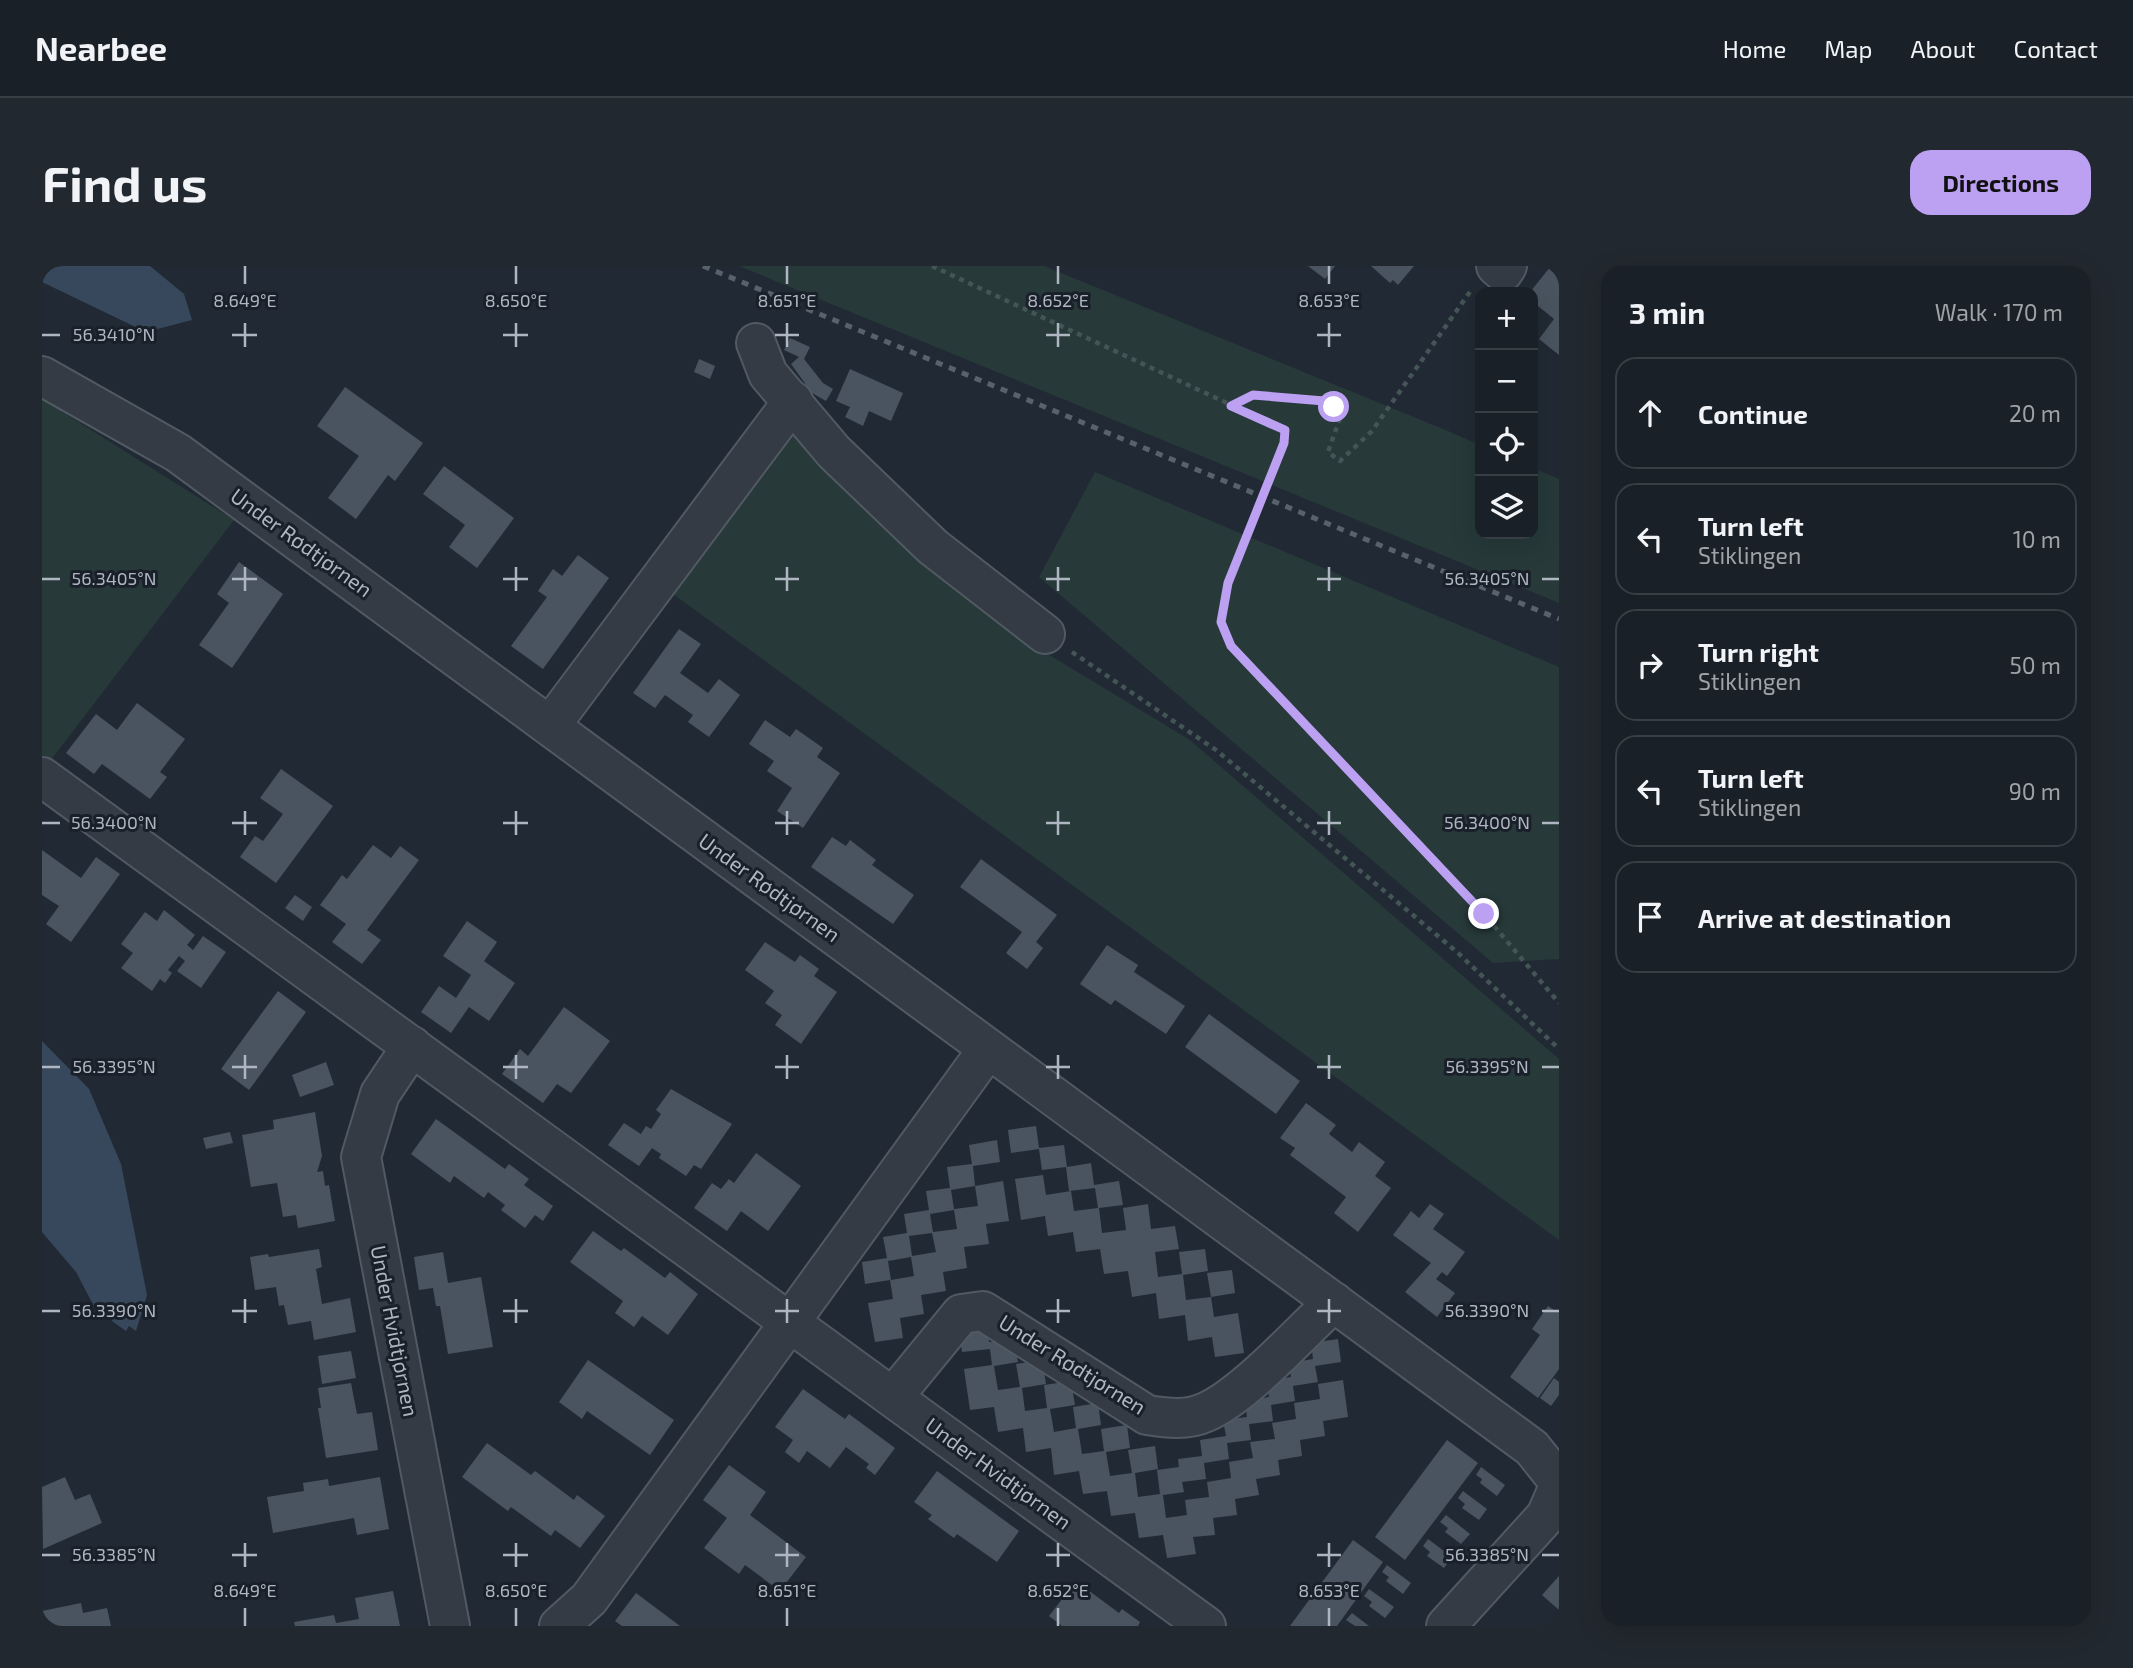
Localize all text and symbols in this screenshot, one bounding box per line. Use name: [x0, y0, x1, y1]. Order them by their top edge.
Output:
text: Nearbee: [35, 28, 167, 68]
text: Home: [1723, 34, 1786, 63]
text: Map: [1824, 34, 1872, 63]
text: About: [1910, 34, 1976, 63]
text: Contact: [2014, 34, 2098, 63]
button: Directions: [1910, 150, 2091, 215]
text: Find us: [42, 153, 207, 212]
map controls: [1475, 287, 1538, 539]
button: +: [1475, 287, 1538, 350]
text: 8.649°E: [213, 289, 277, 311]
text: 8.650°E: [485, 289, 547, 311]
text: 8.651°E: [758, 289, 816, 311]
text: 8.652°E: [1027, 289, 1089, 311]
text: 8.653°E: [1298, 289, 1360, 311]
text: 3 min: [1629, 294, 1705, 330]
text: Walk · 170 m: [1935, 298, 2063, 326]
text: 56.3410°N: [73, 323, 155, 345]
button: −: [1475, 350, 1538, 413]
route start: [1318, 391, 1349, 422]
icon: ahead: [1631, 394, 1669, 432]
text: Continue: [1698, 398, 1808, 429]
text: 20 m: [2009, 399, 2061, 427]
button: locate: [1475, 413, 1538, 476]
button: layers: [1475, 476, 1538, 539]
street label: Under Rødtjørnen: [226, 482, 377, 602]
text: Turn left: [1698, 510, 1804, 541]
icon: left: [1631, 520, 1669, 558]
text: 10 m: [2013, 525, 2061, 553]
text: Stiklingen: [1698, 541, 1801, 569]
text: 56.3405°N: [72, 567, 156, 589]
text: 56.3405°N: [1445, 567, 1529, 589]
text: Turn right: [1698, 636, 1819, 667]
icon: right: [1631, 646, 1669, 684]
text: 50 m: [2010, 651, 2061, 679]
text: Stiklingen: [1698, 667, 1801, 695]
text: Turn left: [1698, 762, 1804, 793]
icon: left: [1631, 772, 1669, 810]
text: 90 m: [2009, 777, 2061, 805]
text: Stiklingen: [1698, 793, 1801, 821]
text: 56.3400°N: [71, 811, 157, 833]
text: 56.3400°N: [1444, 811, 1530, 833]
street label: Under Rødtjørnen: [694, 827, 845, 947]
route end: [1468, 898, 1499, 929]
icon: arrive: [1631, 898, 1669, 936]
text: Arrive at destination: [1698, 902, 1951, 933]
text: 56.3395°N: [72, 1055, 156, 1077]
text: 56.3395°N: [1445, 1055, 1529, 1077]
street label: Under Hvidtjørnen: [366, 1243, 424, 1419]
text: 56.3390°N: [72, 1299, 156, 1321]
text: 56.3390°N: [1445, 1299, 1529, 1321]
street label: Under Rødtjørnen: [994, 1309, 1151, 1420]
street label: Under Hvidtjørnen: [921, 1412, 1077, 1535]
text: 56.3385°N: [72, 1543, 156, 1565]
text: 56.3385°N: [1445, 1543, 1529, 1565]
text: 8.649°E: [213, 1579, 277, 1601]
text: 8.650°E: [485, 1579, 547, 1601]
text: 8.651°E: [758, 1579, 816, 1601]
text: 8.652°E: [1027, 1579, 1089, 1601]
text: 8.653°E: [1298, 1579, 1360, 1601]

